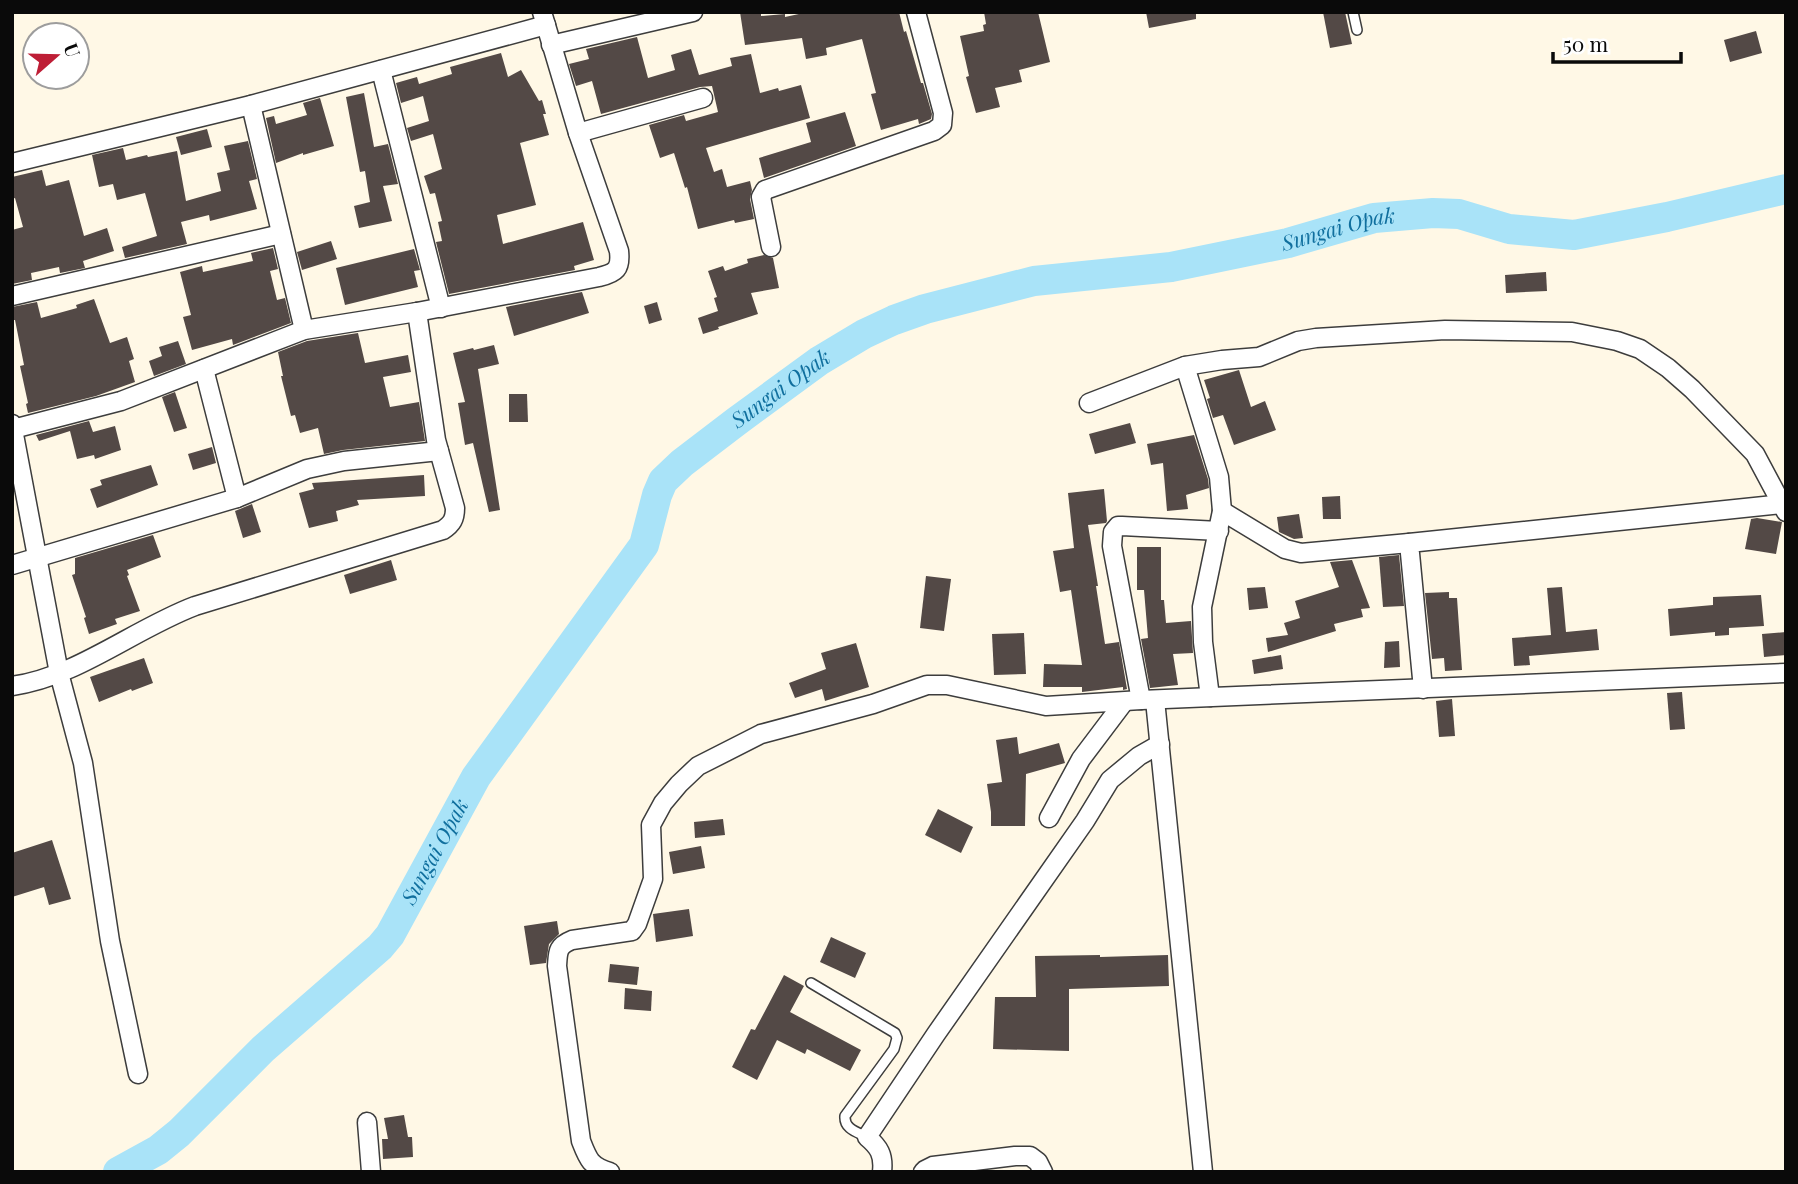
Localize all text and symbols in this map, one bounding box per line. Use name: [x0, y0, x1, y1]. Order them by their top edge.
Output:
north arrow: [21, 21, 91, 91]
scale bar: [1553, 21, 1681, 65]
text: 50 m: [1563, 29, 1609, 57]
text: U: [58, 39, 87, 60]
water label: Sungai Opak: [1278, 200, 1396, 256]
water label: Sungai Opak: [723, 342, 835, 434]
water label: Sungai Opak: [393, 793, 474, 910]

